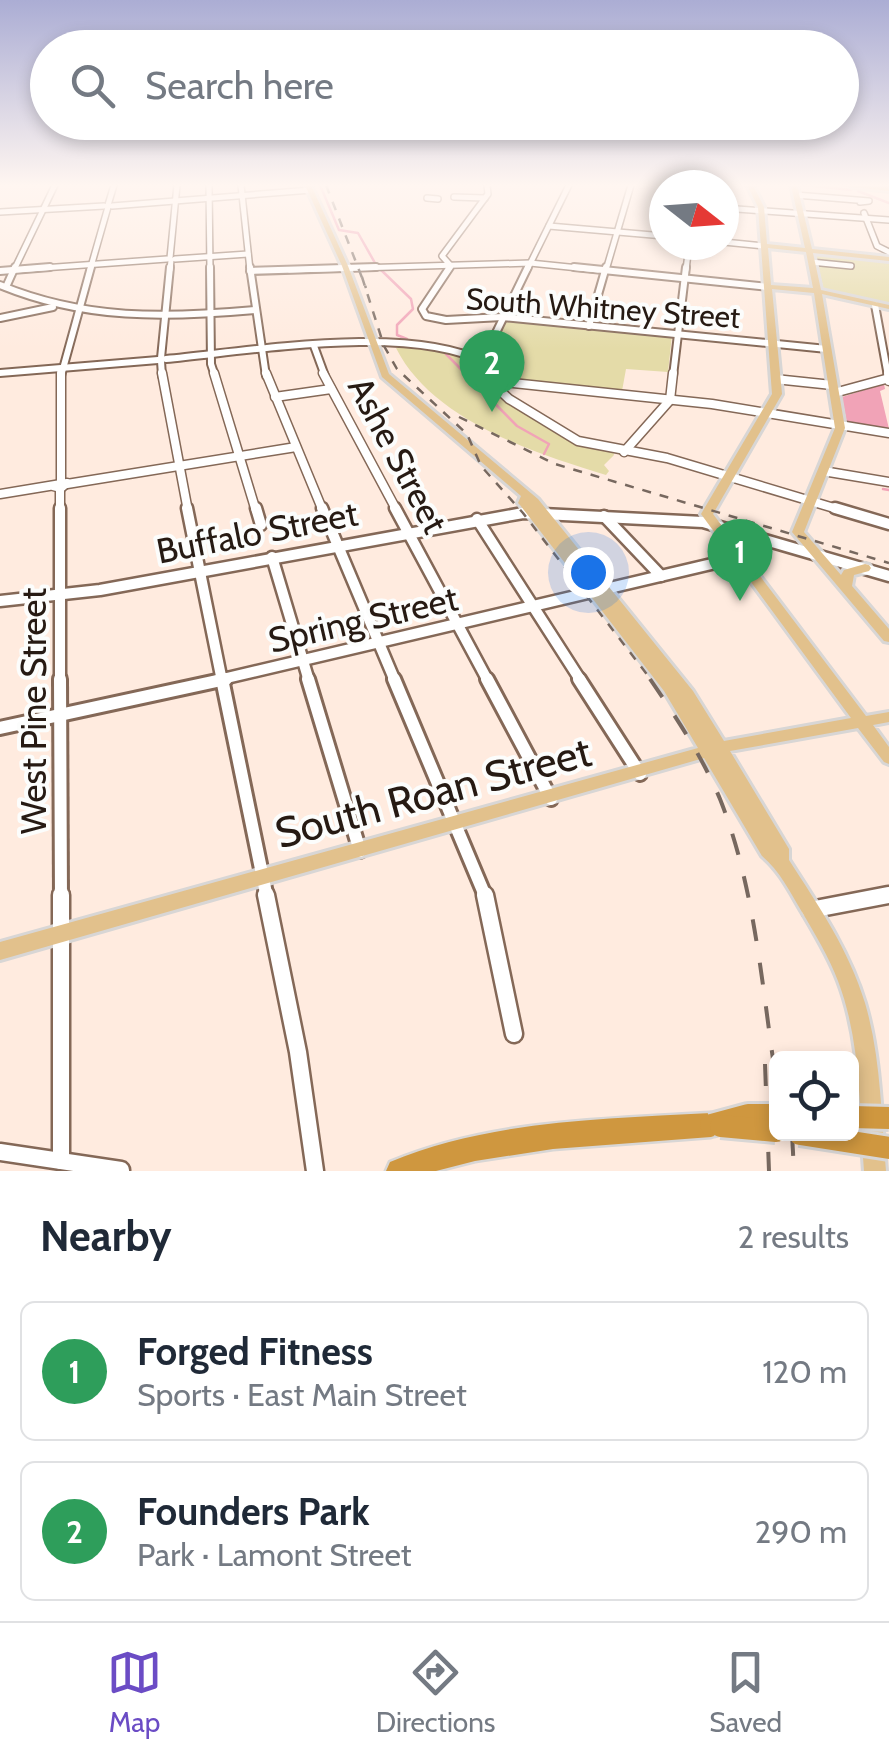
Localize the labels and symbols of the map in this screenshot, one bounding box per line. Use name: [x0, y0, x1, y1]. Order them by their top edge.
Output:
north arrow: [649, 170, 739, 260]
street label: South Whitney Street: [465, 280, 741, 336]
pin: 2: [460, 330, 524, 412]
street label: Ashe Street: [339, 370, 457, 541]
street label: Buffalo Street: [153, 491, 361, 573]
pin: 1: [708, 518, 772, 601]
your location: [563, 547, 614, 598]
street label: Spring Street: [264, 576, 462, 662]
street label: West Pine Street: [12, 588, 55, 834]
street label: South Roan Street: [269, 725, 597, 859]

